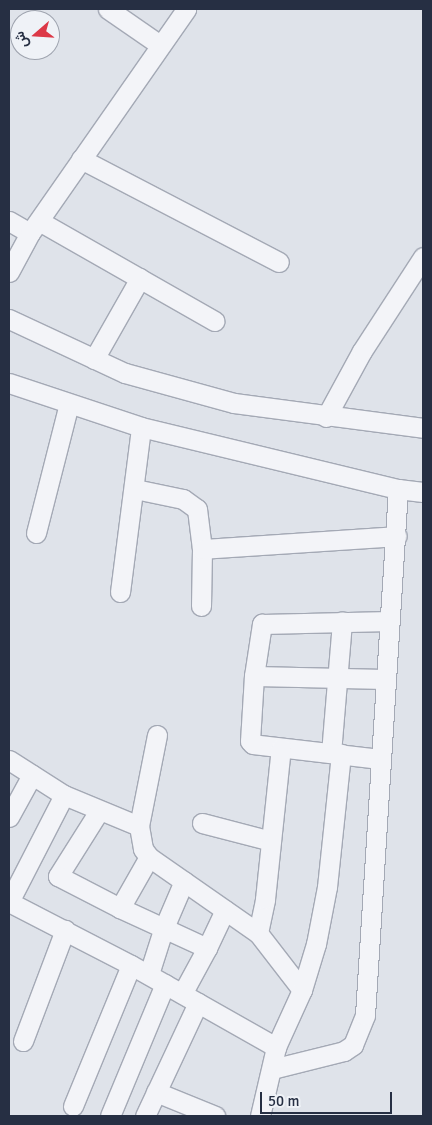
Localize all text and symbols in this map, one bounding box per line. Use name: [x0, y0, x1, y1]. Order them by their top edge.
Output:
north arrow: [10, 10, 60, 60]
text: ش: [11, 29, 32, 50]
scale bar: [262, 1082, 394, 1114]
text: 50 m: [268, 1092, 299, 1110]

